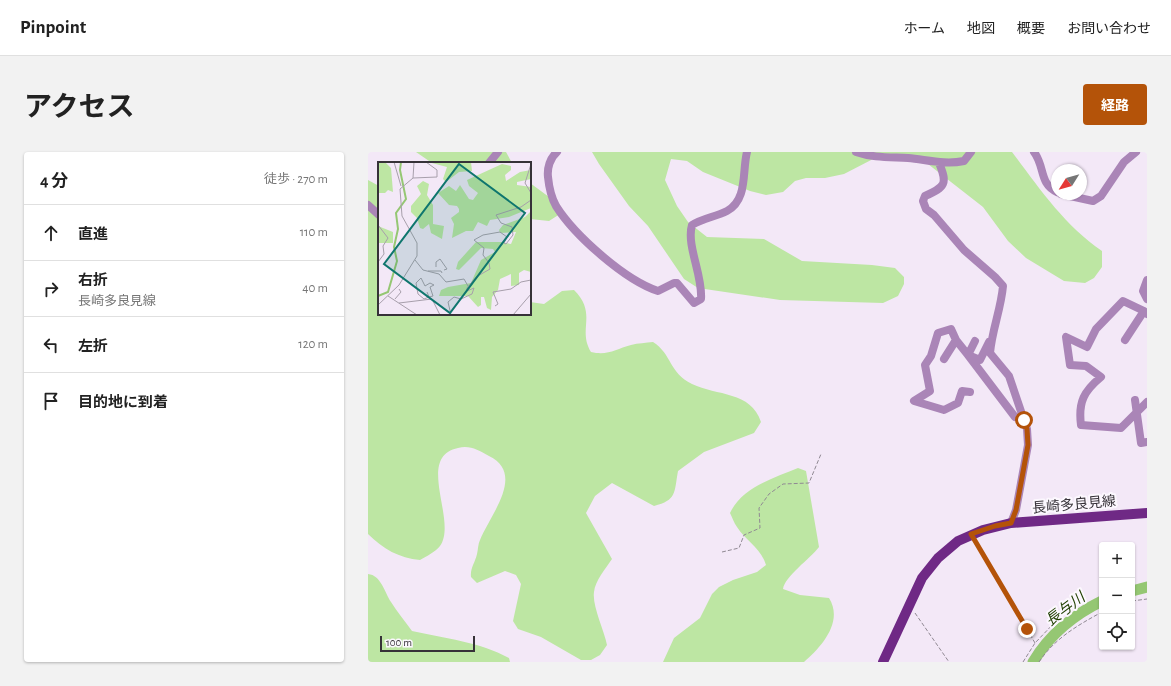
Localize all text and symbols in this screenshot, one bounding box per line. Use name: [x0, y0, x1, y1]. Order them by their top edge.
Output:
text: Pinpoint: [20, 18, 86, 37]
text: ホーム: [903, 22, 945, 36]
text: 地図: [967, 22, 995, 36]
text: 概要: [1017, 22, 1045, 36]
text: お問い合わせ: [1067, 22, 1151, 36]
button: 経路: [1083, 84, 1147, 125]
text: アクセス: [24, 94, 135, 122]
inset map: [378, 162, 531, 315]
north arrow: [1051, 164, 1087, 200]
text: 4 分: [40, 172, 68, 189]
text: 徒歩 · 270 m: [264, 173, 328, 186]
icon: ahead: [40, 222, 62, 244]
text: 110 m: [300, 226, 328, 239]
text: 直進: [78, 227, 108, 242]
text: 右折: [78, 273, 108, 288]
icon: right: [40, 278, 62, 300]
text: 40 m: [302, 282, 328, 295]
text: 長崎多良見線: [78, 295, 156, 308]
icon: left: [40, 334, 62, 356]
text: 120 m: [298, 338, 328, 351]
text: 左折: [78, 339, 108, 354]
icon: arrive: [40, 390, 62, 412]
text: 目的地に到着: [78, 395, 168, 410]
route start: [1015, 411, 1033, 429]
street label: 長崎多良見線: [1032, 493, 1117, 516]
map controls: [1099, 542, 1135, 650]
button: +: [1099, 542, 1135, 578]
button: −: [1099, 578, 1135, 614]
water label: 長与川: [1042, 588, 1089, 629]
button: locate: [1099, 614, 1135, 650]
route end: [1018, 620, 1036, 638]
scale bar: [380, 634, 475, 653]
text: 100 m: [386, 637, 412, 648]

